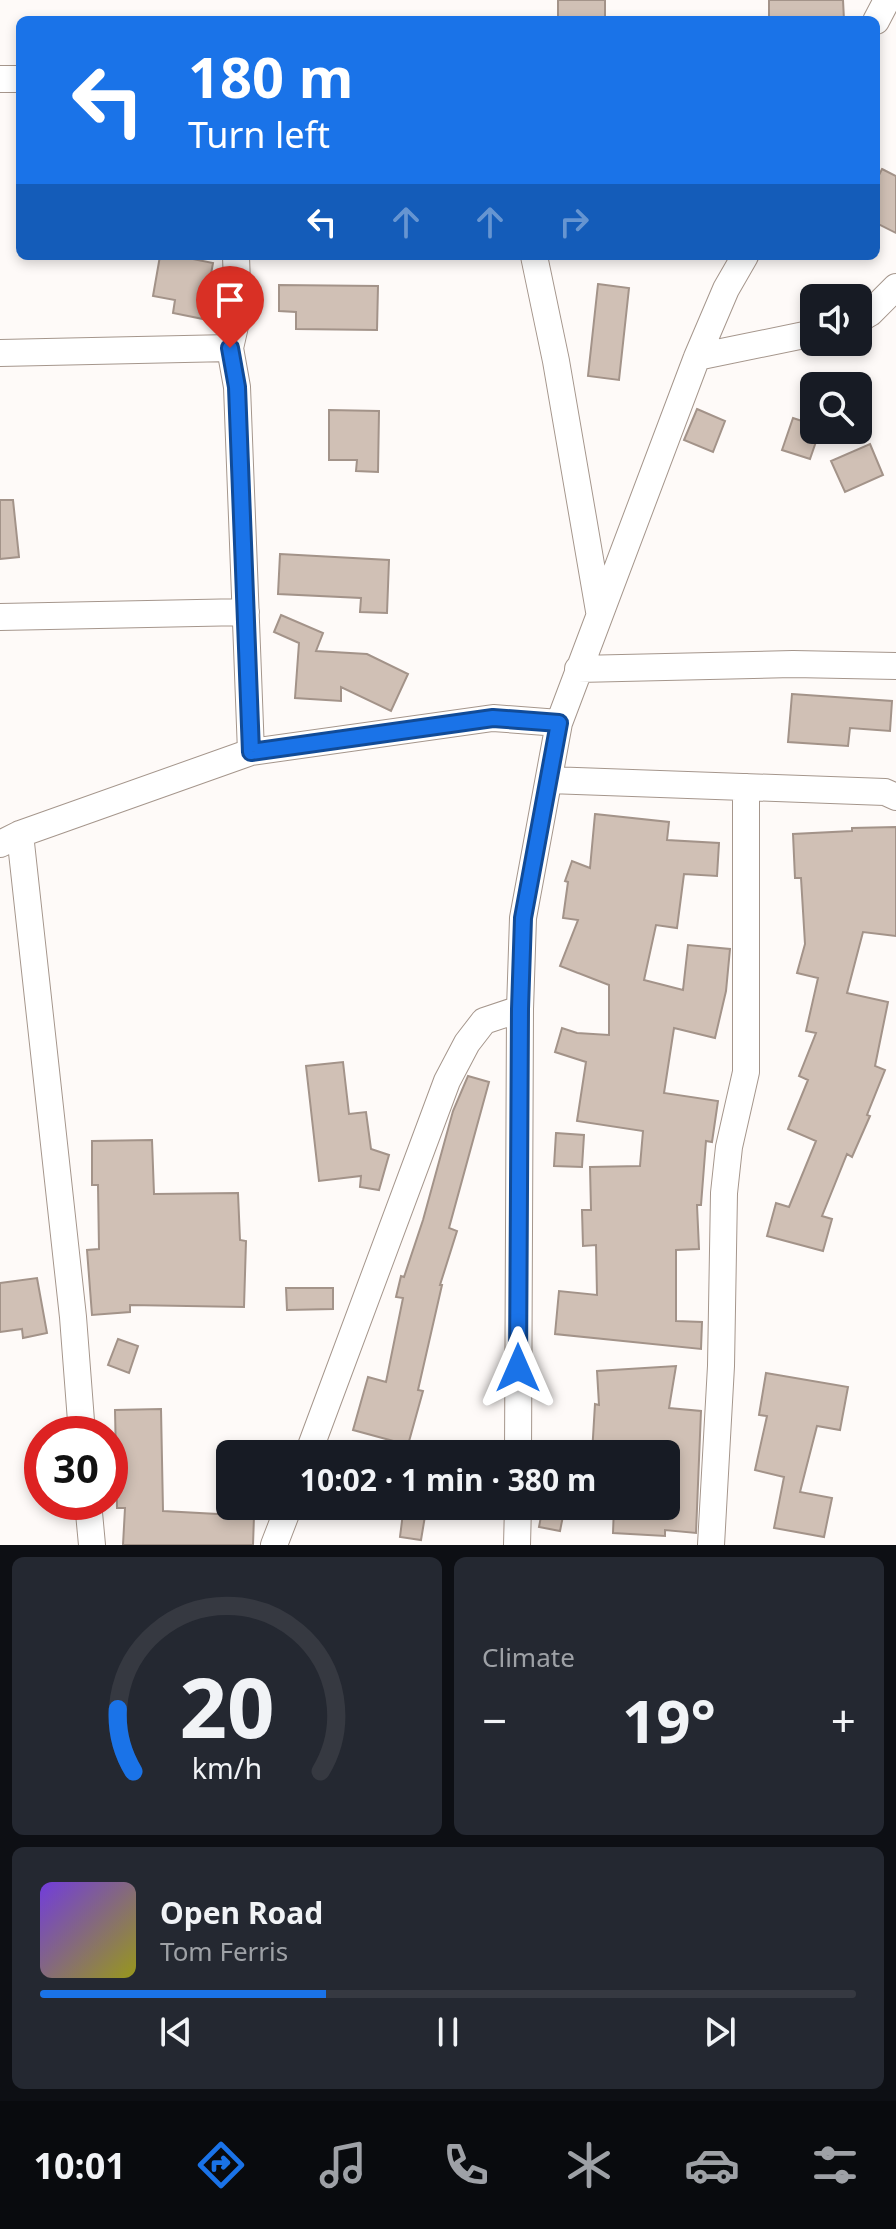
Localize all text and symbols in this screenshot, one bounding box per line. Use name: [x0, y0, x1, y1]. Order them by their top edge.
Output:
text: 180 m: [188, 38, 353, 114]
icon: left: [56, 48, 160, 152]
text: Turn left: [188, 110, 330, 159]
icon: left: [300, 200, 344, 244]
icon: ahead: [384, 200, 428, 244]
icon: ahead: [468, 200, 512, 244]
icon: right: [552, 200, 596, 244]
pin: [196, 266, 264, 348]
icon: arrive: [208, 278, 252, 322]
map controls: [800, 284, 872, 444]
button: sound: [800, 284, 872, 356]
button: search: [800, 372, 872, 444]
position arrow: [476, 1326, 560, 1410]
speed limit sign: 30: [24, 1416, 128, 1520]
text: 10:02 · 1 min · 380 m: [300, 1459, 596, 1500]
text: Climate: [482, 1639, 575, 1675]
text: 20: [179, 1649, 275, 1762]
text: 19°: [622, 1679, 716, 1761]
text: −: [482, 1690, 507, 1750]
text: +: [831, 1690, 856, 1750]
text: km/h: [192, 1748, 262, 1787]
text: Open Road: [160, 1892, 323, 1933]
text: Tom Ferris: [160, 1933, 288, 1969]
icon: previous: [154, 2010, 198, 2054]
icon: pause: [426, 2010, 470, 2054]
icon: next: [698, 2010, 742, 2054]
icon: directions: [193, 2137, 249, 2193]
icon: music: [315, 2137, 371, 2193]
icon: phone: [438, 2137, 494, 2193]
icon: climate: [561, 2137, 617, 2193]
icon: car: [684, 2137, 740, 2193]
icon: filters: [807, 2137, 863, 2193]
text: 10:01: [33, 2141, 126, 2190]

